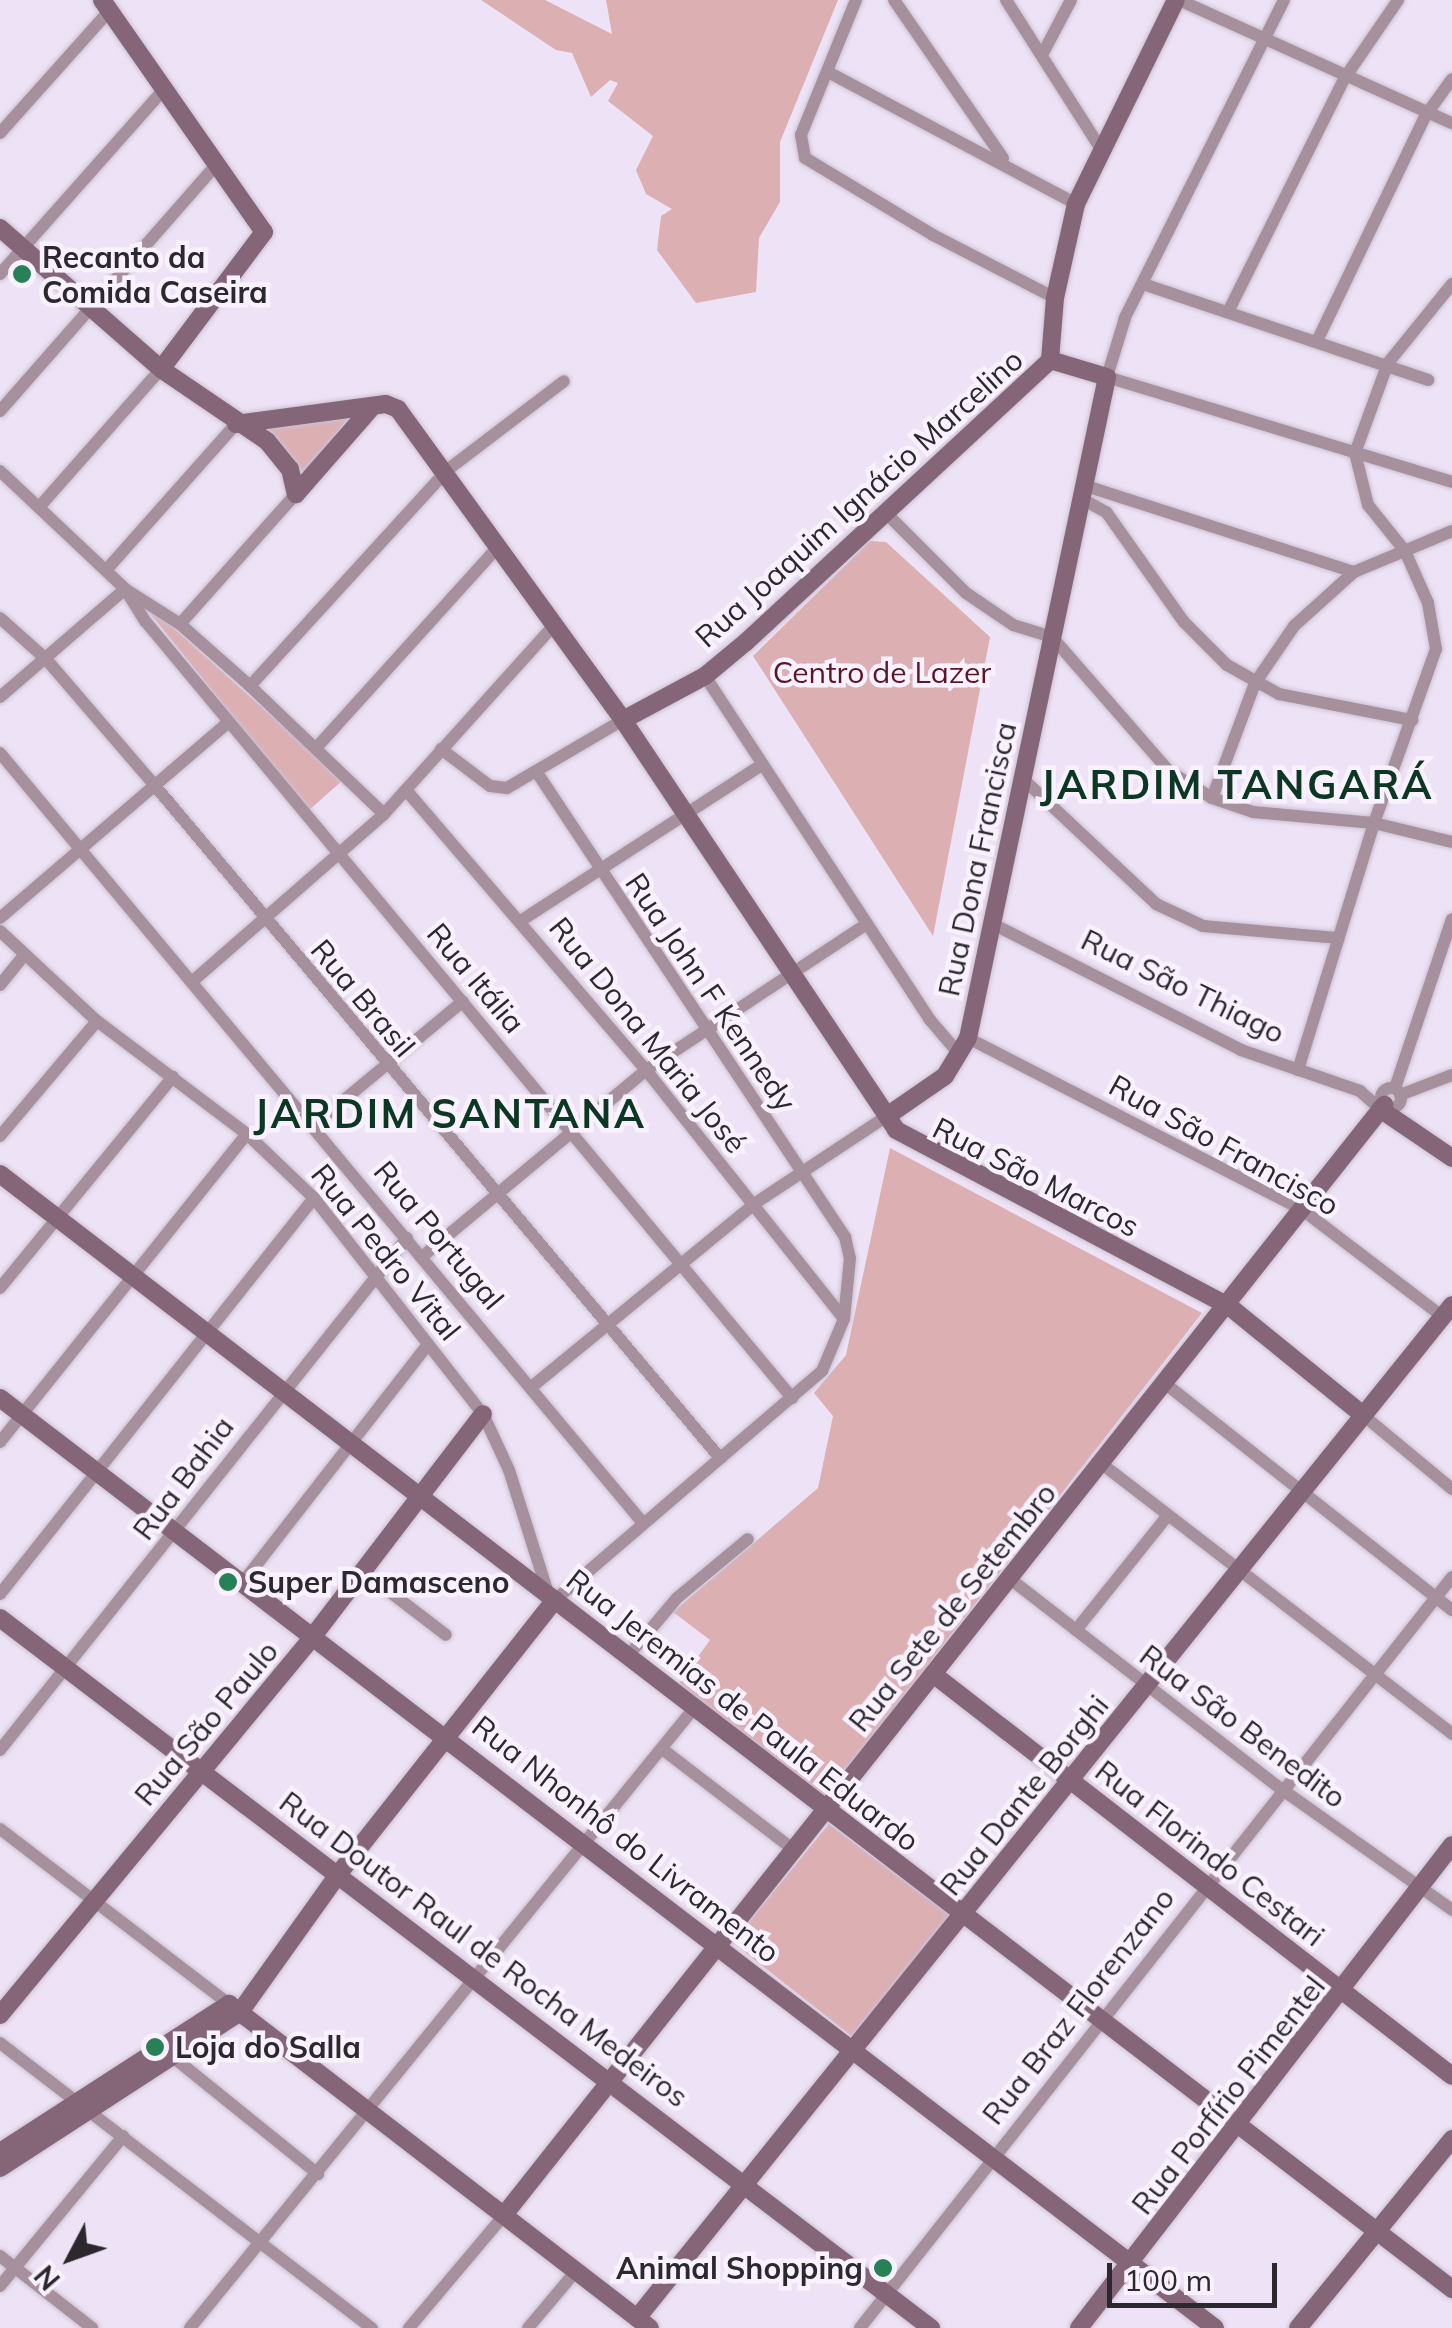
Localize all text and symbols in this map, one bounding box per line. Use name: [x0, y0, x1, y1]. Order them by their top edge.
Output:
place label: Recanto da Comida Caseira: [42, 239, 268, 310]
marker: Recanto da Comida Caseira: [11, 263, 33, 285]
street label: Rua Joaquim Ignácio Marcelino: [688, 341, 1030, 655]
park label: Centro de Lazer: [773, 654, 991, 690]
street label: Rua Dona Francisca: [930, 719, 1024, 999]
district label: JARDIM TANGARÁ: [1040, 760, 1434, 808]
street label: Rua John F Kennedy: [618, 866, 804, 1118]
street label: Rua Dona Maria José: [542, 910, 754, 1160]
street label: Rua Itália: [420, 916, 532, 1040]
street label: Rua São Thiago: [1076, 921, 1290, 1051]
street label: Rua Brasil: [304, 932, 422, 1064]
street label: Rua São Francisco: [1103, 1067, 1345, 1223]
district label: JARDIM SANTANA: [254, 1089, 646, 1137]
street label: Rua São Marcos: [927, 1110, 1145, 1244]
street label: Rua Portugal: [367, 1153, 511, 1317]
street label: Rua Pedro Vital: [304, 1157, 468, 1347]
street label: Rua Bahia: [125, 1409, 241, 1547]
street label: Rua Sete de Setembro: [841, 1475, 1063, 1739]
street label: Rua Jeremias de Paula Eduardo: [560, 1561, 926, 1859]
place label: Super Damasceno: [248, 1564, 509, 1600]
marker: Super Damasceno: [217, 1571, 239, 1593]
street label: Rua São Paulo: [127, 1633, 285, 1813]
street label: Rua São Benedito: [1133, 1637, 1353, 1815]
street label: Rua Dante Borghi: [932, 1688, 1116, 1902]
street label: Rua Nhonhô do Livramento: [465, 1708, 787, 1970]
street label: Rua Florindo Cestari: [1088, 1752, 1332, 1954]
street label: Rua Doutor Raul de Rocha Medeiros: [273, 1784, 695, 2114]
street label: Rua Braz Florenzano: [974, 1881, 1182, 2131]
street label: Rua Porfírio Pimentel: [1124, 1969, 1332, 2221]
place label: Loja do Salla: [175, 2029, 361, 2065]
marker: Loja do Salla: [144, 2036, 166, 2058]
north arrow: [20, 2208, 120, 2308]
scale bar: [1112, 2243, 1282, 2305]
place label: Animal Shopping: [616, 2250, 863, 2286]
marker: Animal Shopping: [872, 2257, 894, 2279]
text: N: [27, 2259, 67, 2297]
text: 100 m: [1124, 2261, 1212, 2299]

